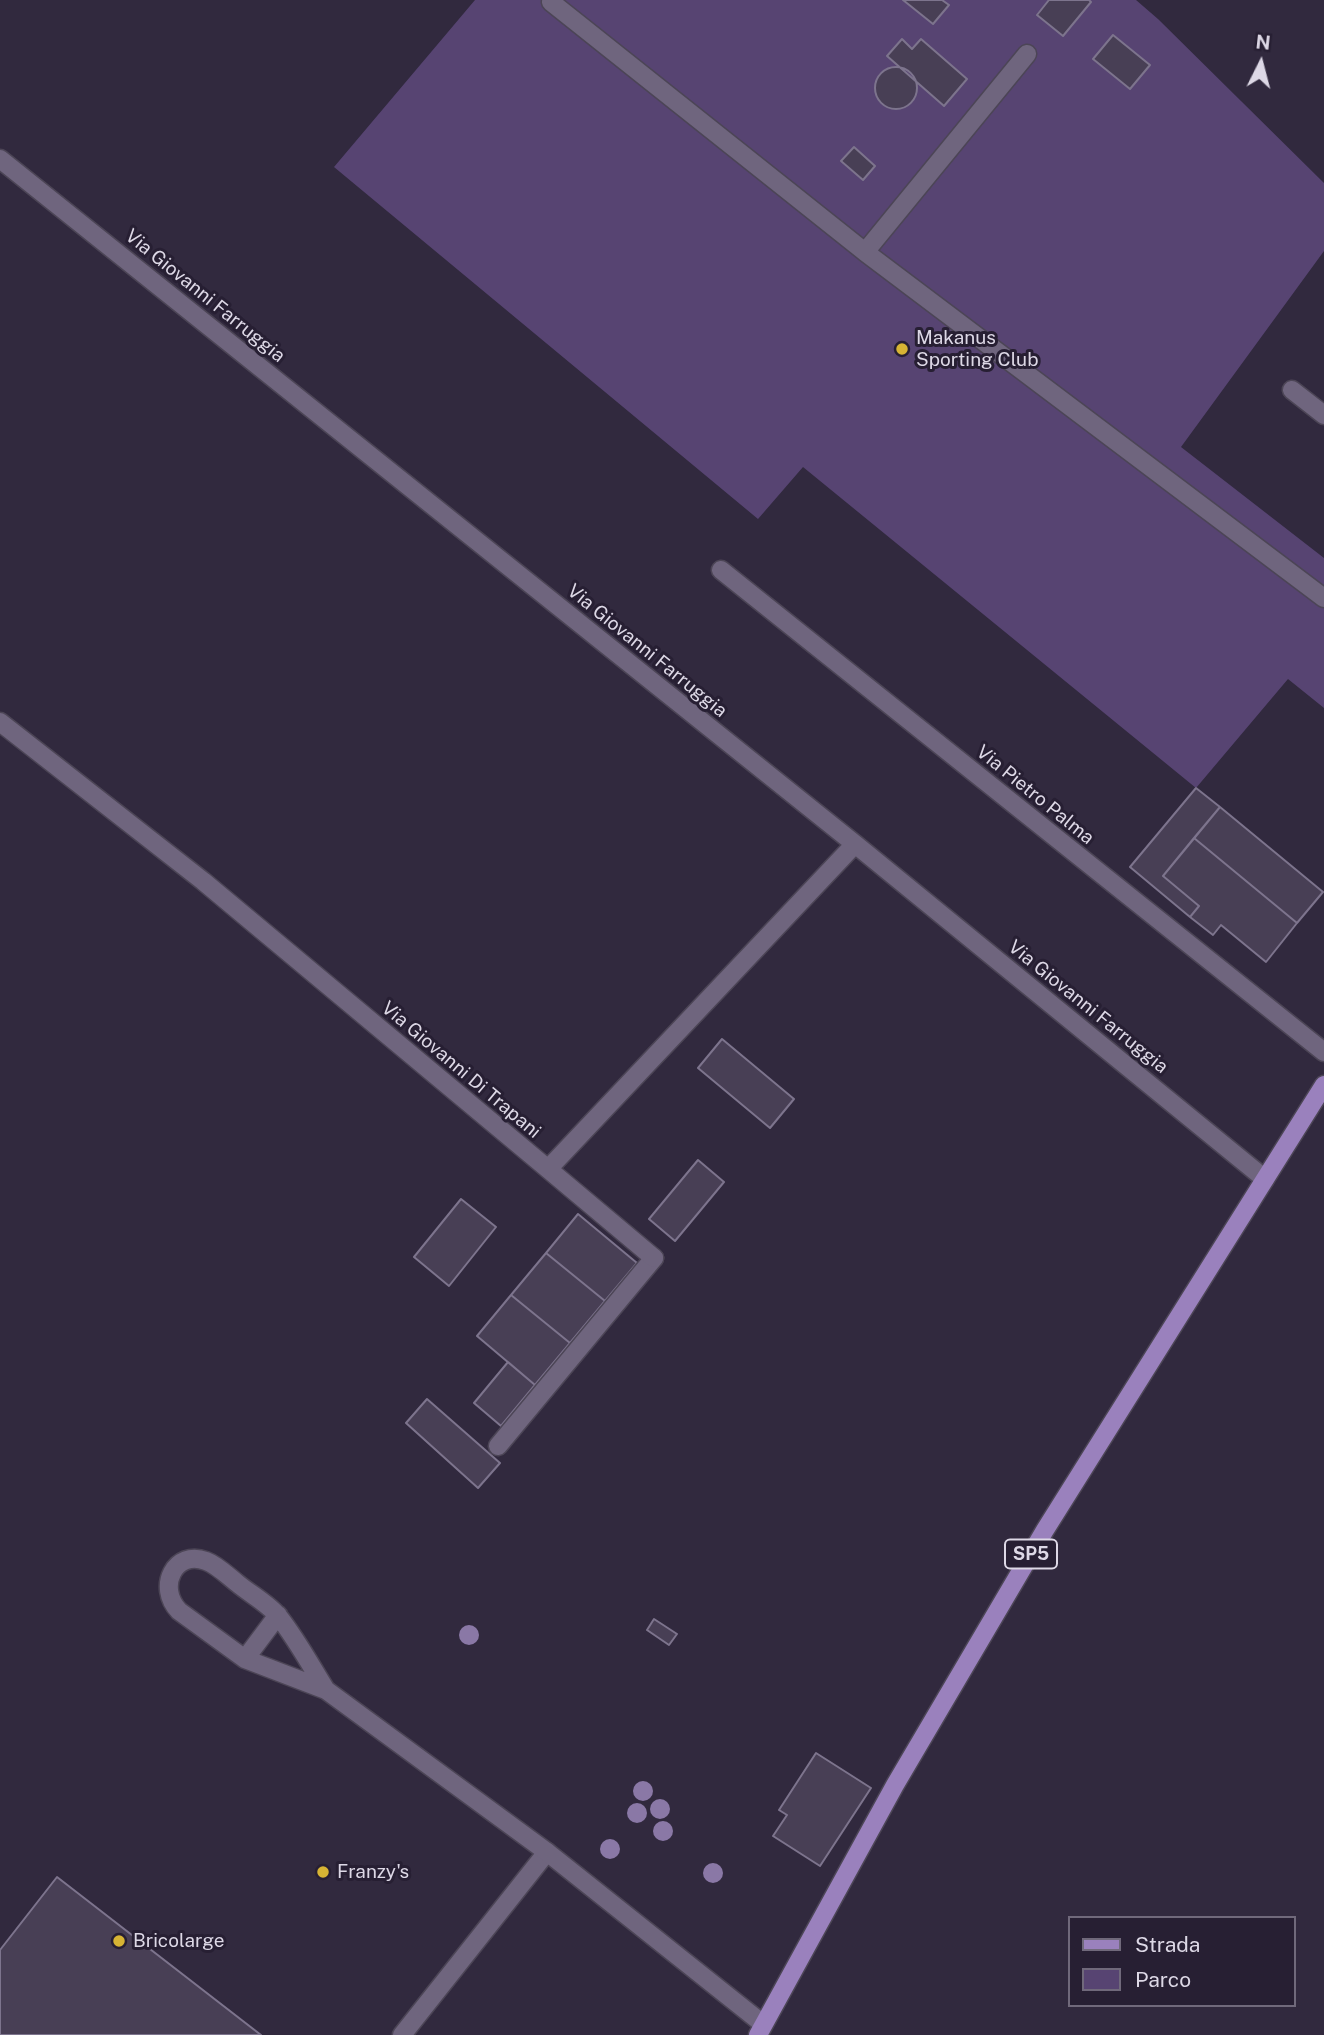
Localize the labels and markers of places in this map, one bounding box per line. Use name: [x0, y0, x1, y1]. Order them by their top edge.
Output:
place label: Makanus Sporting Club: [916, 327, 1039, 371]
marker: Makanus Sporting Club: [894, 341, 910, 357]
place label: Franzy's: [337, 1861, 409, 1883]
marker: Franzy's: [315, 1864, 331, 1880]
place label: Bricolarge: [133, 1930, 224, 1952]
marker: Bricolarge: [111, 1933, 127, 1949]

